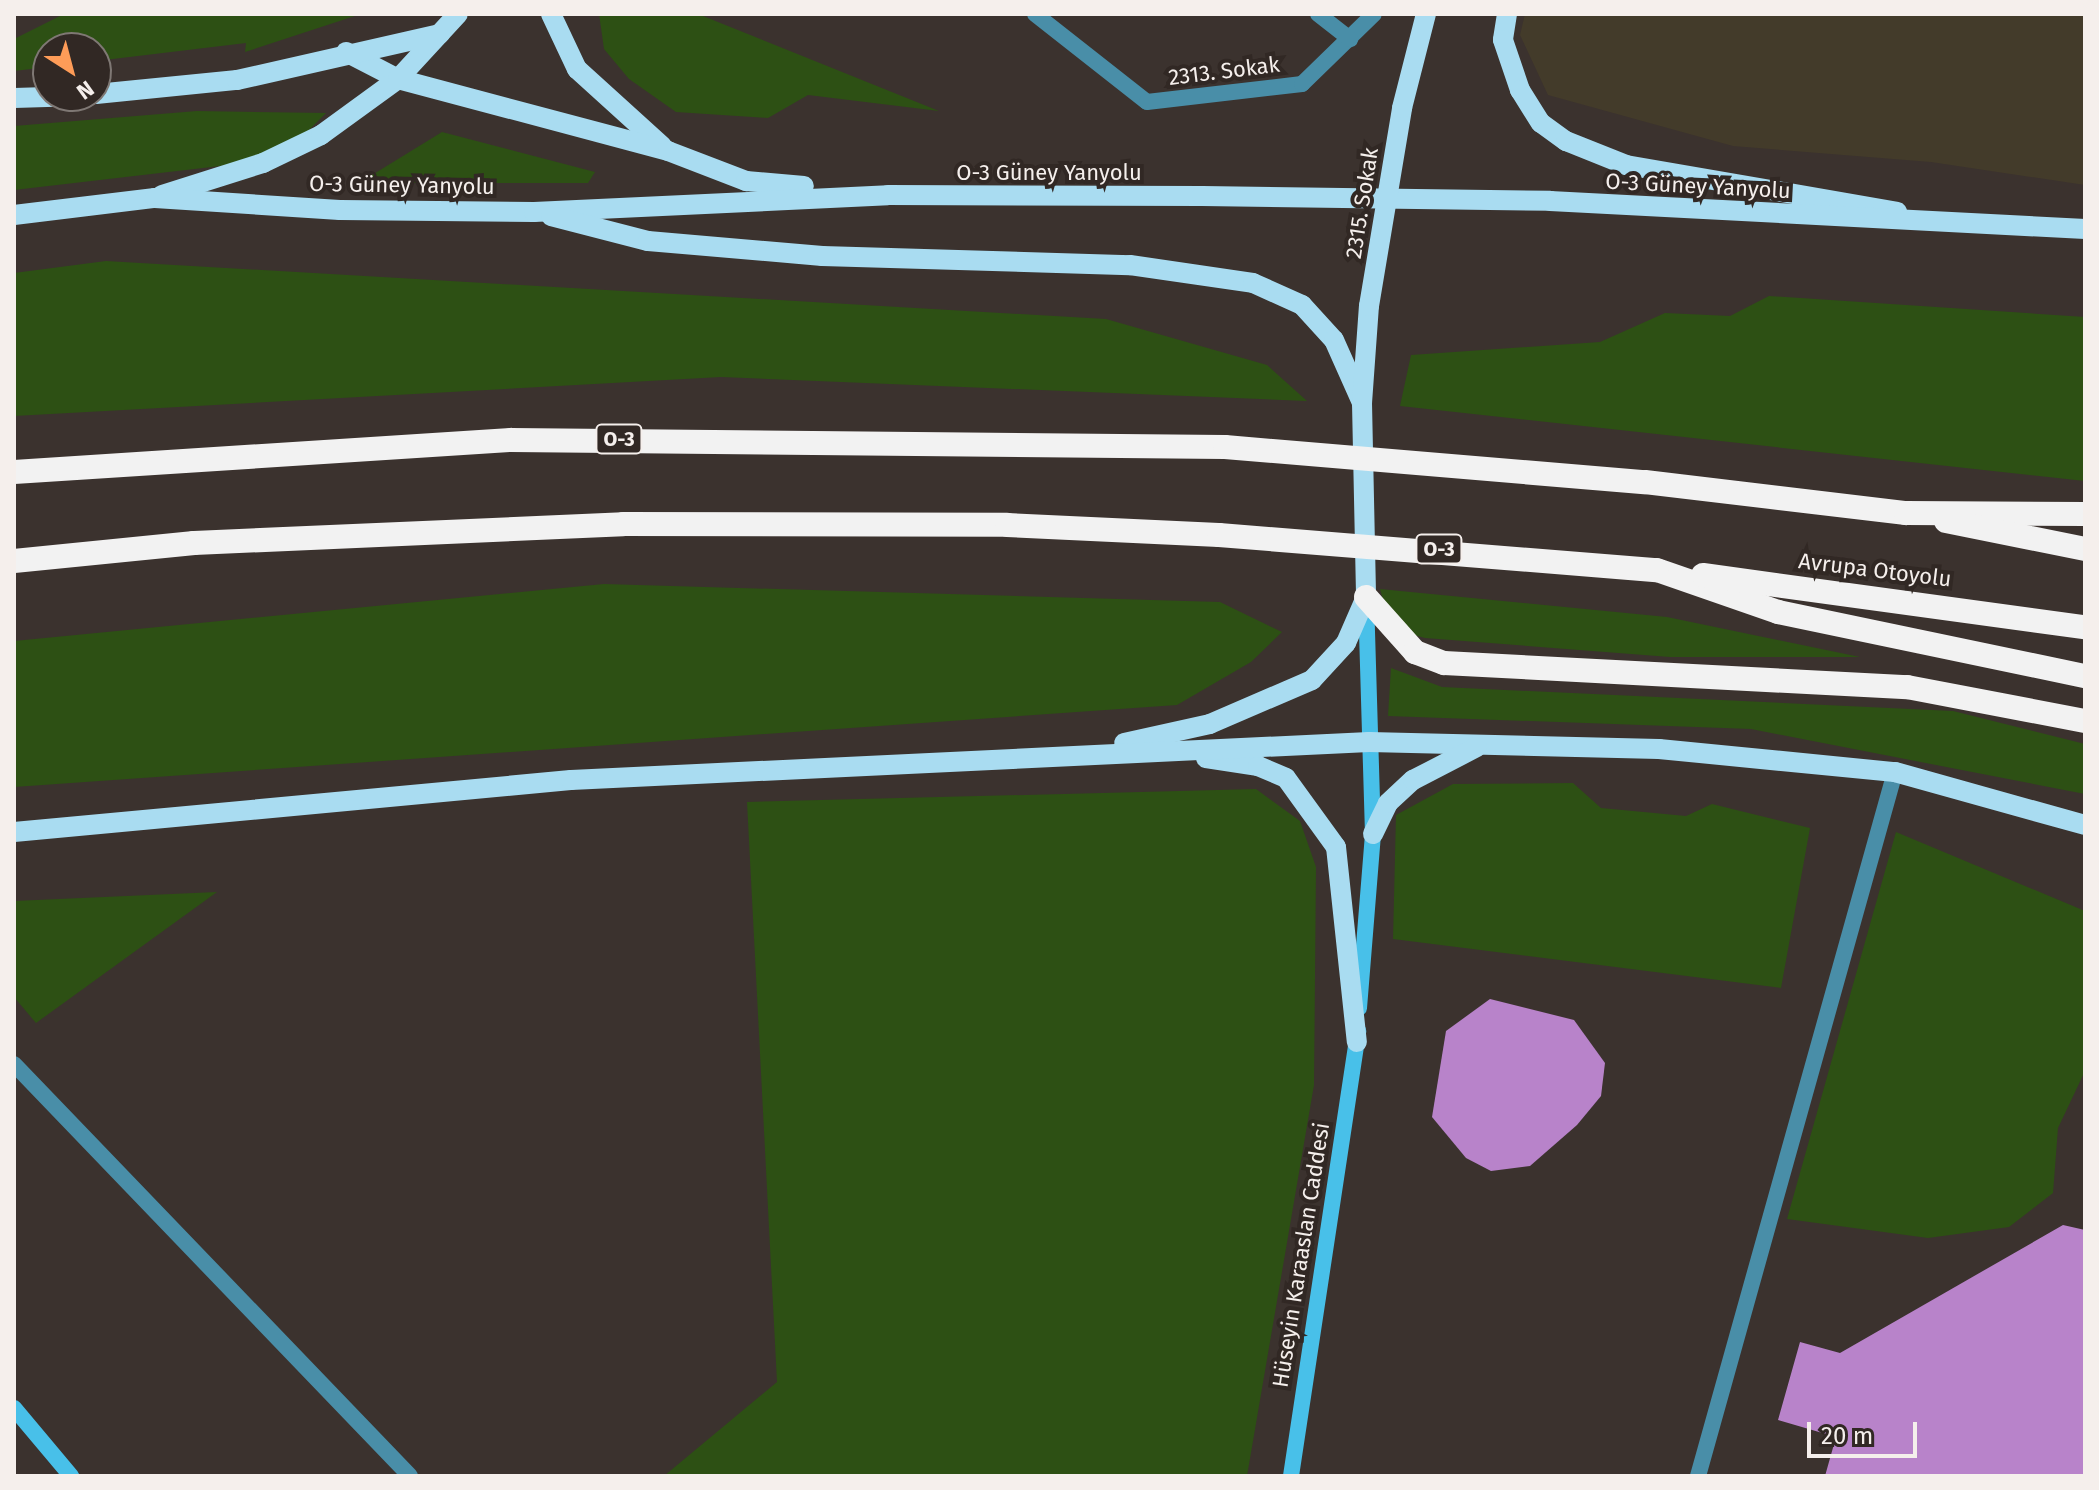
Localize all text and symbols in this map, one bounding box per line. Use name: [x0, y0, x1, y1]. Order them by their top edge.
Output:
north arrow: [32, 32, 112, 112]
street label: 2313. Sokak: [1167, 51, 1281, 91]
text: N: [71, 75, 99, 105]
street label: 2315. Sokak: [1340, 146, 1384, 260]
street label: O-3 Güney Yanyolu: [956, 160, 1142, 186]
street label: O-3 Güney Yanyolu: [1605, 168, 1791, 204]
street label: O-3 Güney Yanyolu: [309, 170, 495, 200]
road number: O-3: [595, 423, 643, 455]
road number: O-3: [1415, 533, 1463, 565]
street label: Avrupa Otoyolu: [1797, 548, 1953, 592]
street label: Hüseyin Karaaslan Caddesi: [1267, 1121, 1335, 1389]
scale bar: [1811, 1406, 1921, 1456]
text: 20 m: [1821, 1422, 1873, 1450]

